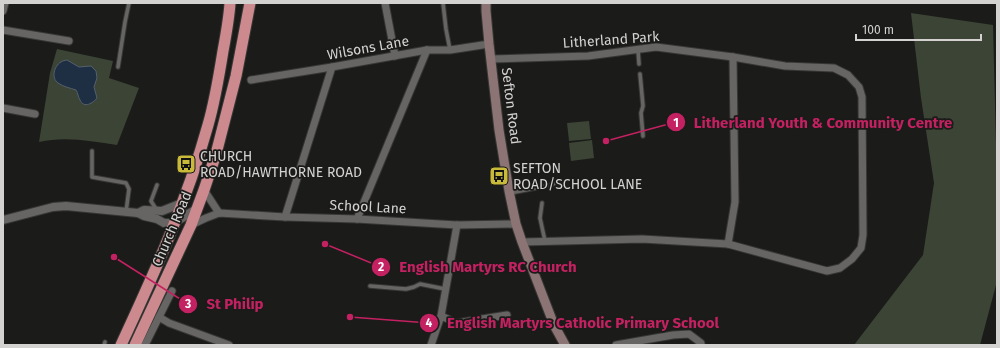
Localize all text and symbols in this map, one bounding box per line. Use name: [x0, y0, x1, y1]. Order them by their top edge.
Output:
scale bar: [856, 16, 981, 42]
text: 100 m: [862, 23, 894, 37]
street label: Litherland Park: [562, 28, 661, 52]
street label: Wilsons Lane: [326, 32, 410, 64]
street label: Sefton Road: [498, 67, 524, 145]
callout: Litherland Youth & Community Centre: [666, 109, 960, 136]
text: Litherland Youth & Community Centre: [694, 114, 952, 132]
text: 1: [673, 116, 679, 130]
place label: CHURCH ROAD/HAWTHORNE ROAD: [200, 148, 362, 181]
bus stop icon: CHURCH ROAD/HAWTHORNE ROAD: [175, 153, 197, 175]
place label: SEFTON ROAD/SCHOOL LANE: [513, 160, 642, 193]
bus stop icon: SEFTON ROAD/SCHOOL LANE: [488, 165, 510, 187]
street label: Church Road: [149, 189, 195, 269]
street label: School Lane: [329, 196, 407, 218]
callout: English Martyrs RC Church: [371, 254, 585, 281]
text: English Martyrs RC Church: [399, 258, 577, 276]
text: 2: [378, 260, 384, 274]
callout: St Philip: [178, 290, 272, 317]
text: St Philip: [206, 295, 264, 313]
text: 3: [184, 297, 191, 311]
callout: English Martyrs Catholic Primary School: [419, 309, 727, 336]
text: English Martyrs Catholic Primary School: [447, 314, 719, 332]
text: 4: [426, 316, 433, 330]

